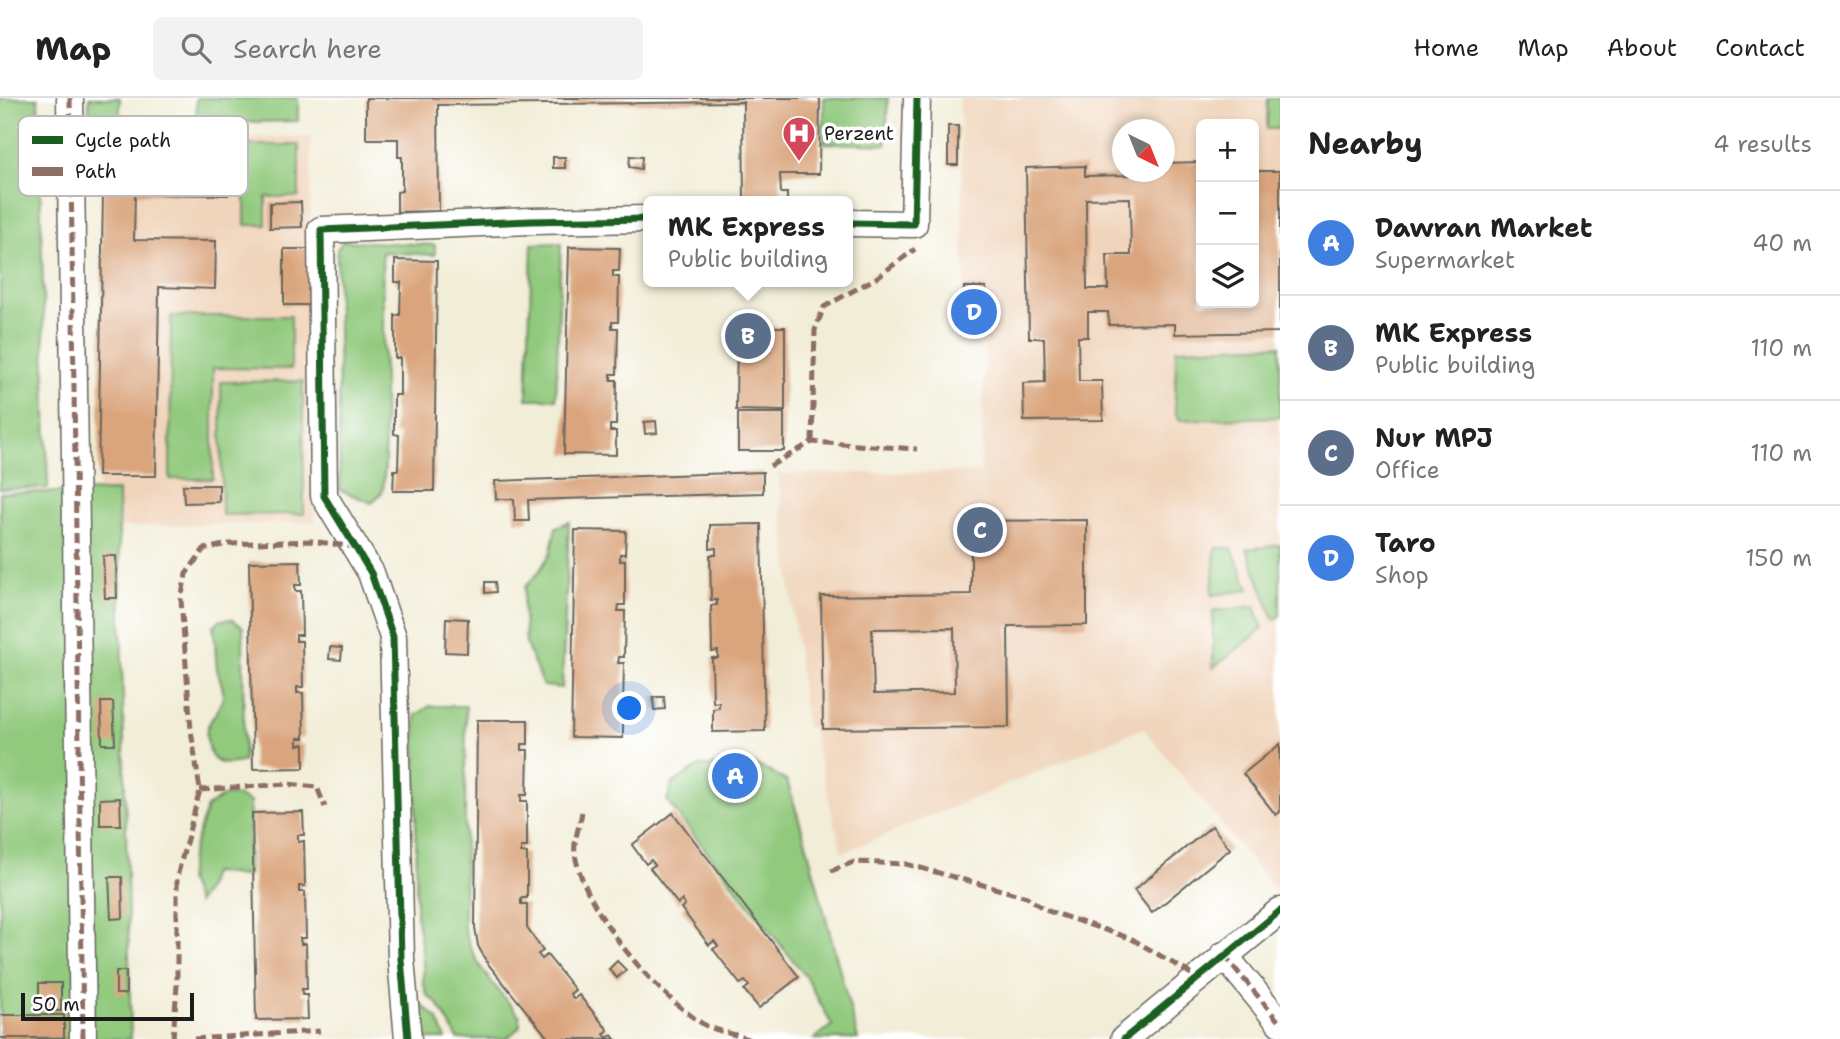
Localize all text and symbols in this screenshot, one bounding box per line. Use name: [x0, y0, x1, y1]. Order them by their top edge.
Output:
search box: [153, 17, 643, 80]
text: Map: [35, 26, 111, 71]
icon: search: [177, 29, 215, 67]
text: Search here: [233, 31, 382, 66]
text: Home: [1413, 32, 1479, 64]
text: Map: [1517, 32, 1569, 64]
text: About: [1607, 32, 1677, 64]
text: Contact: [1715, 32, 1805, 64]
hospital icon: Perzent: [780, 114, 818, 163]
legend: [18, 116, 248, 196]
north arrow: [1112, 119, 1175, 182]
map controls: [1196, 119, 1259, 308]
button: +: [1196, 119, 1259, 182]
place label: Perzent: [824, 121, 894, 146]
text: Nearby: [1308, 123, 1423, 164]
text: Cycle path: [75, 128, 171, 153]
text: 4 results: [1713, 129, 1812, 159]
text: Path: [75, 159, 117, 184]
button: −: [1196, 182, 1259, 245]
popup: [643, 196, 853, 287]
text: MK Express: [668, 209, 825, 244]
text: Dawran Market: [1375, 210, 1592, 245]
text: A: [1322, 228, 1340, 258]
text: 40 m: [1752, 228, 1812, 258]
text: Public building: [668, 244, 828, 274]
button: layers: [1196, 245, 1259, 308]
text: Supermarket: [1375, 245, 1515, 275]
pin: D: [951, 286, 997, 338]
pin: B: [725, 310, 771, 362]
text: MK Express: [1375, 315, 1532, 350]
text: B: [1324, 333, 1338, 363]
text: 110 m: [1750, 333, 1812, 363]
text: Public building: [1375, 350, 1535, 380]
text: Nur MPJ: [1375, 420, 1493, 455]
text: C: [1324, 438, 1338, 468]
text: 110 m: [1750, 438, 1812, 468]
text: Office: [1375, 455, 1440, 485]
pin: C: [957, 504, 1003, 556]
text: Taro: [1375, 525, 1436, 560]
text: D: [1323, 543, 1339, 573]
text: 150 m: [1745, 543, 1812, 573]
text: Shop: [1375, 560, 1429, 590]
your location: [612, 691, 646, 725]
pin: A: [712, 750, 758, 802]
scale bar: [21, 990, 194, 1022]
text: 50 m: [32, 992, 80, 1017]

